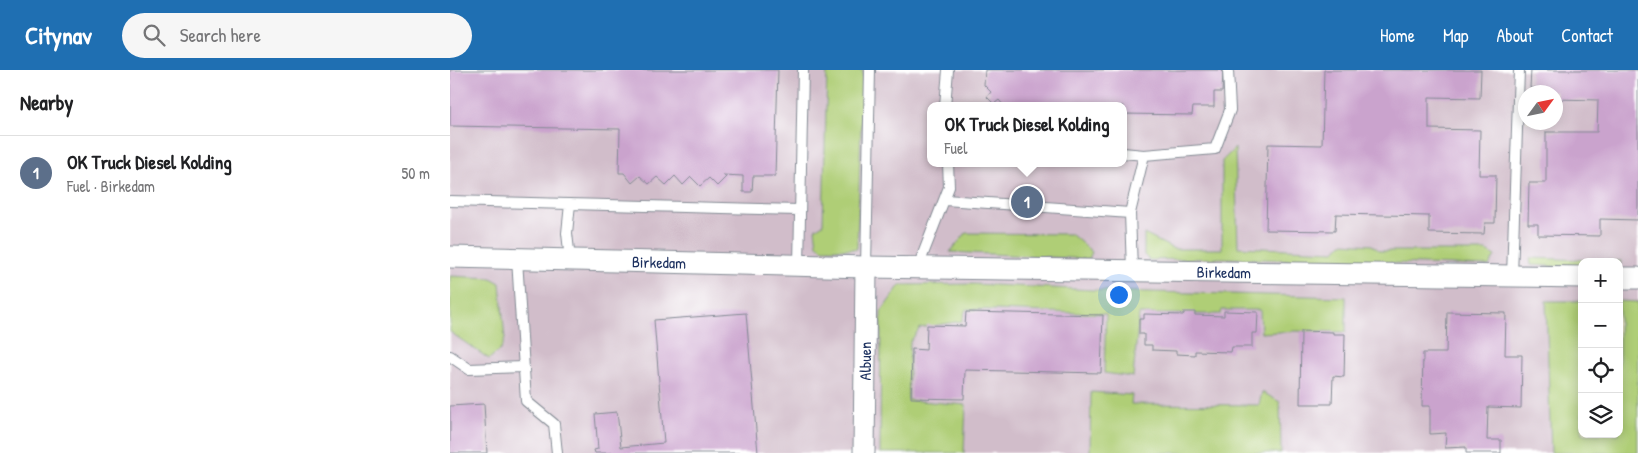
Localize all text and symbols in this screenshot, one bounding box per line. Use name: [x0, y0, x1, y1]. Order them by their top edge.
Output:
search box: [122, 13, 472, 58]
text: Citynav: [25, 19, 92, 51]
icon: search: [140, 21, 168, 49]
text: Search here: [180, 22, 261, 48]
text: Home: [1380, 23, 1415, 48]
text: Map: [1443, 23, 1468, 48]
text: About: [1496, 23, 1533, 48]
text: Contact: [1561, 23, 1613, 48]
north arrow: [1518, 85, 1563, 130]
text: Nearby: [20, 88, 73, 117]
popup: [927, 102, 1127, 167]
text: OK Truck Diesel Kolding: [945, 111, 1109, 137]
text: Fuel: [945, 137, 968, 159]
text: OK Truck Diesel Kolding: [67, 149, 232, 175]
text: 1: [33, 162, 39, 184]
text: 50 m: [402, 162, 430, 184]
text: Fuel · Birkedam: [67, 175, 155, 197]
pin: 1: [1011, 183, 1043, 221]
street label: Birkedam: [632, 250, 686, 274]
map controls: [1578, 258, 1623, 438]
button: +: [1578, 258, 1623, 303]
street label: Birkedam: [1197, 261, 1251, 283]
your location: [1106, 282, 1132, 308]
button: −: [1578, 303, 1623, 348]
street label: Albuen: [854, 342, 876, 380]
button: locate: [1578, 348, 1623, 393]
button: layers: [1578, 393, 1623, 438]

